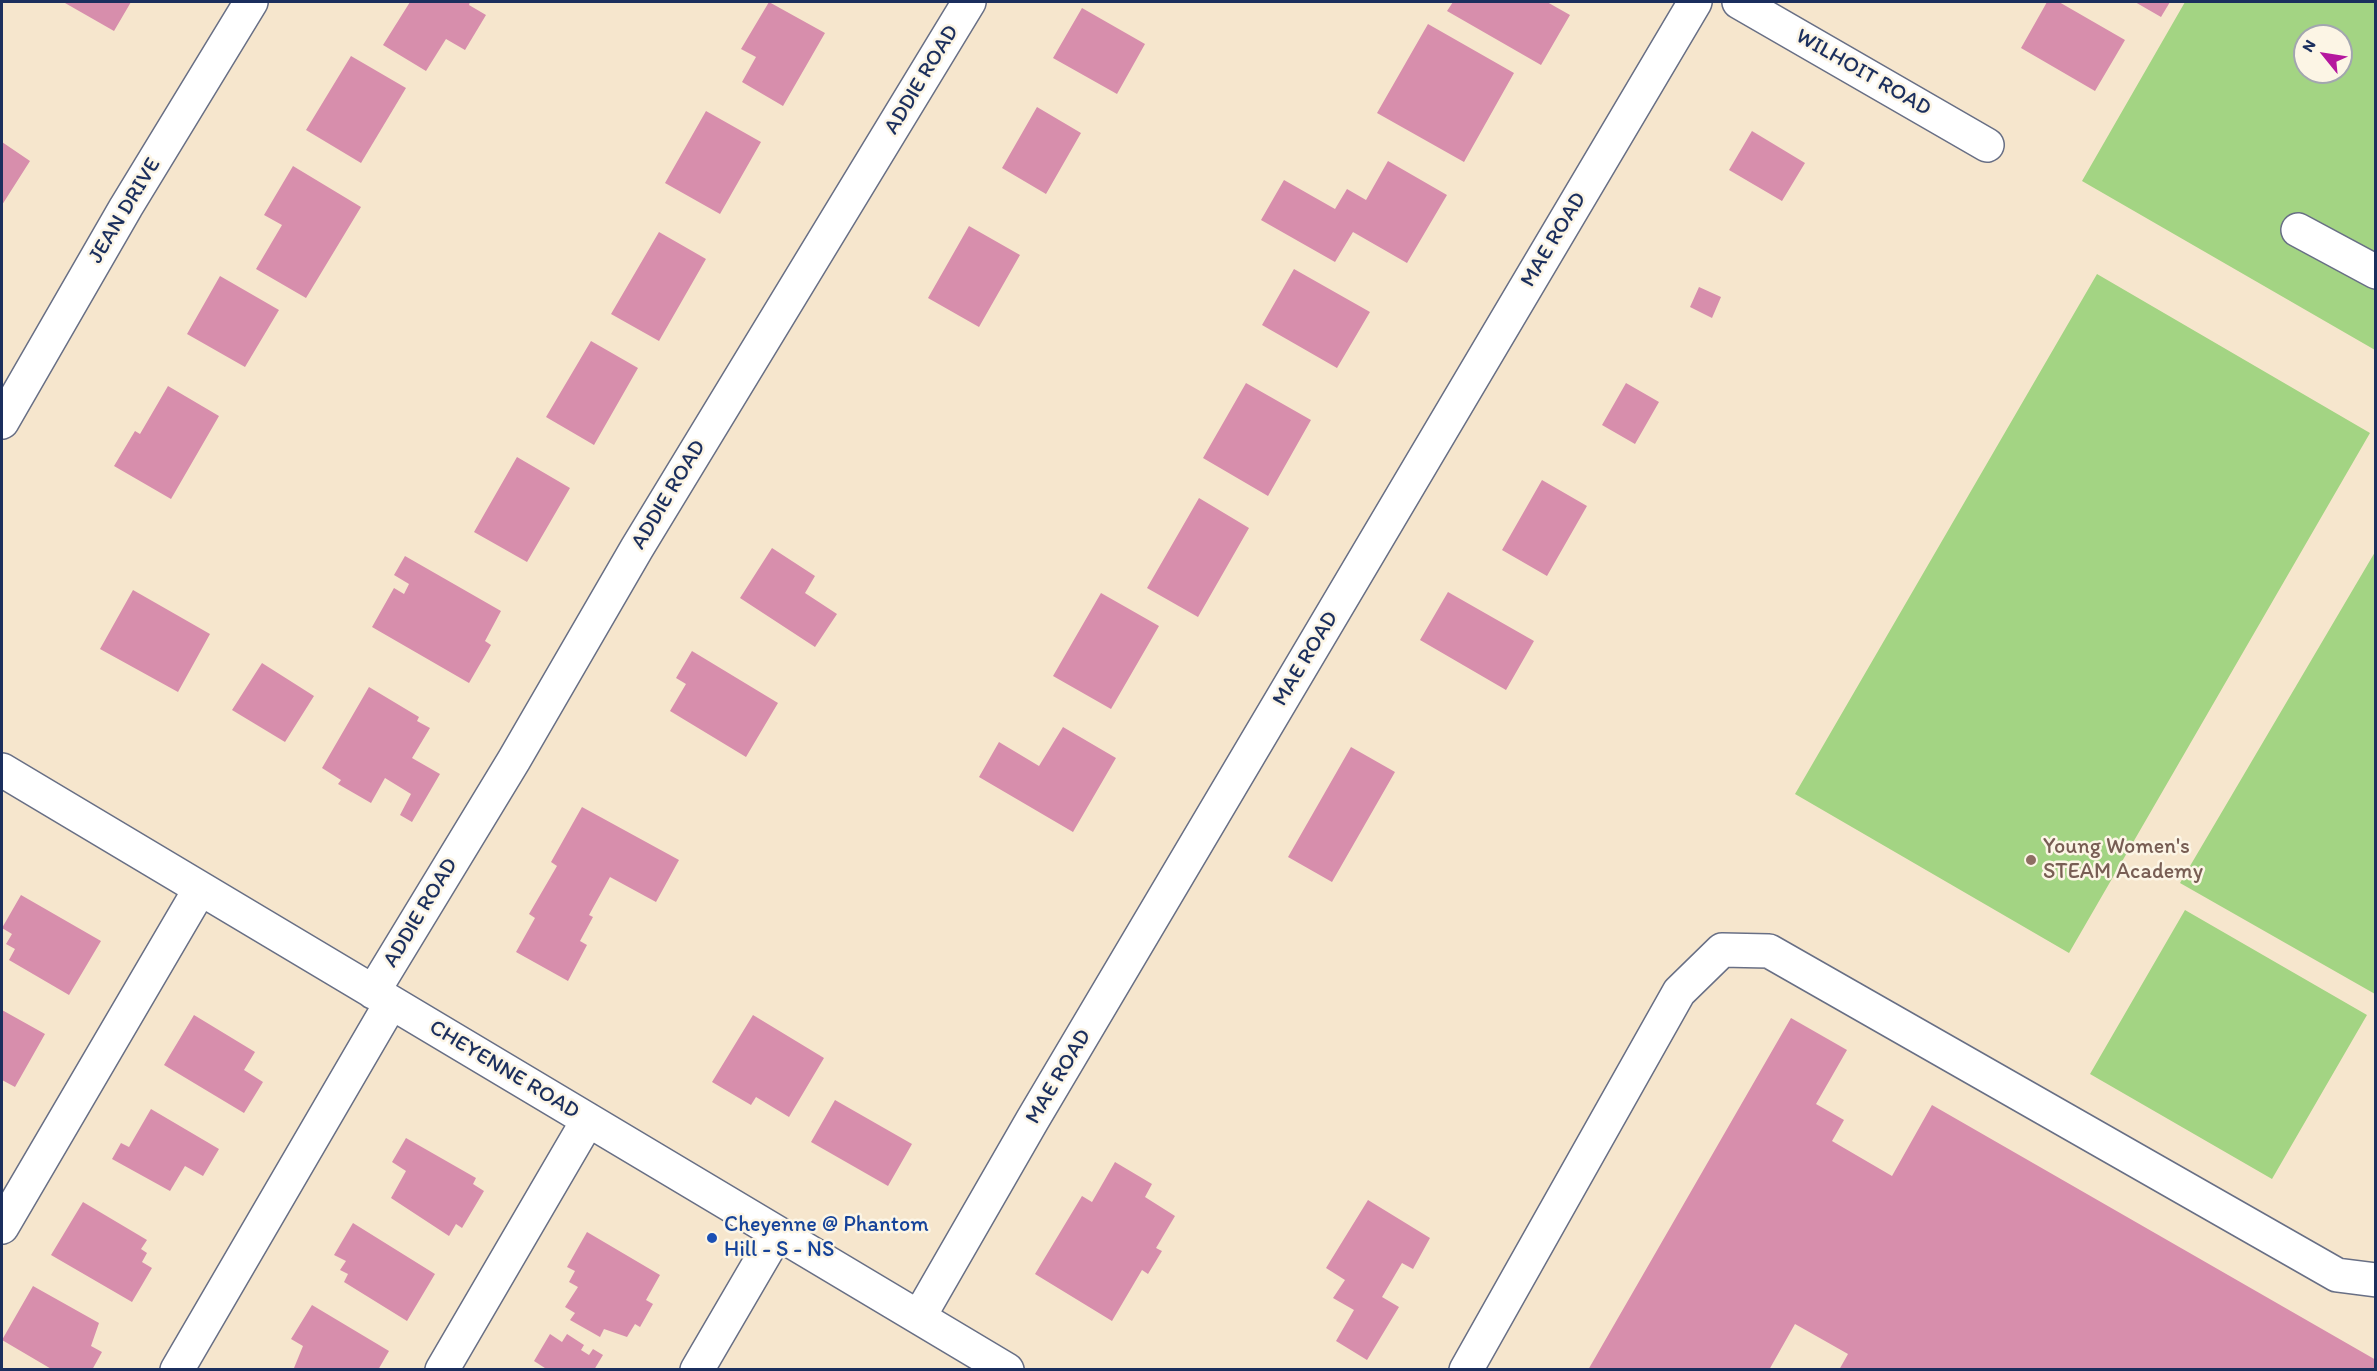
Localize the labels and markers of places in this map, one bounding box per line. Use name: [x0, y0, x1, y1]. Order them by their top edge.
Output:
place label: Young Women's STEAM Academy: [2043, 834, 2203, 885]
marker: Young Women's STEAM Academy: [2024, 853, 2038, 867]
place label: Cheyenne @ Phantom Hill - S - NS: [724, 1212, 929, 1264]
marker: Cheyenne @ Phantom Hill - S - NS: [705, 1231, 719, 1245]

